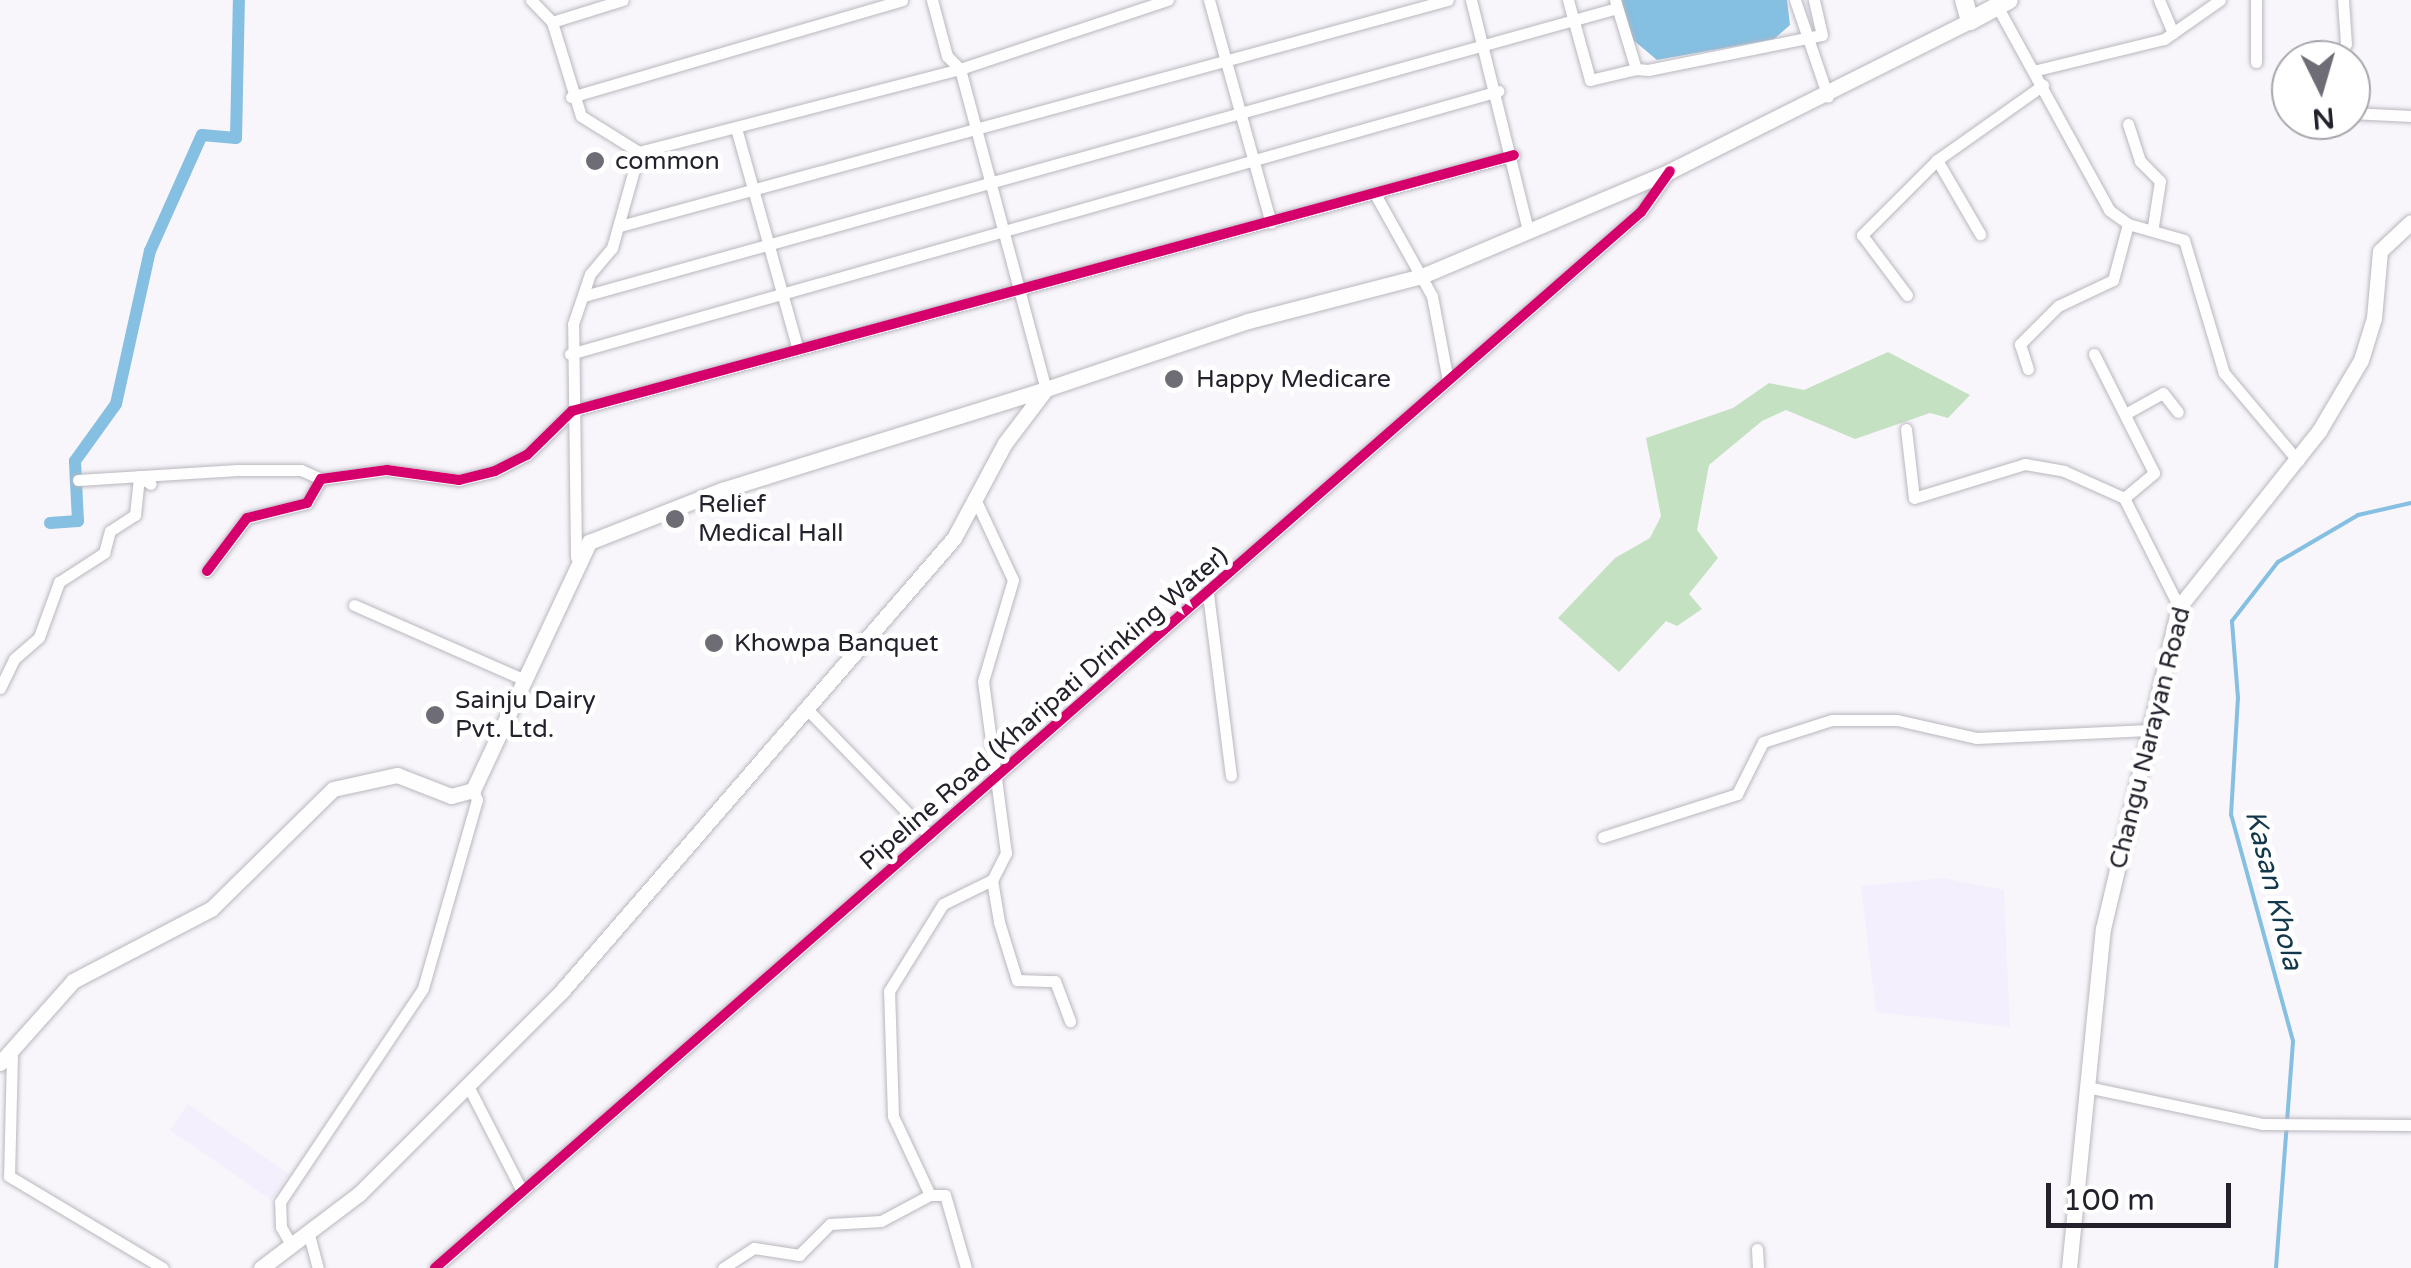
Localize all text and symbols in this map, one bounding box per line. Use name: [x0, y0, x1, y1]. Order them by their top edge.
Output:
north arrow: [2271, 40, 2371, 140]
text: N: [2311, 100, 2336, 136]
place label: common: [615, 146, 720, 176]
marker: common: [584, 150, 606, 172]
place label: Happy Medicare: [1196, 364, 1391, 394]
marker: Happy Medicare: [1161, 366, 1187, 392]
place label: Relief Medical Hall: [698, 490, 843, 549]
marker: Relief Medical Hall: [662, 506, 688, 532]
street label: Pipeline Road (Kharipati Drinking Water): [854, 541, 1234, 877]
street label: Changu Narayan Road: [2103, 604, 2197, 872]
place label: Khowpa Banquet: [734, 628, 938, 658]
marker: Khowpa Banquet: [703, 632, 725, 654]
place label: Sainju Dairy Pvt. Ltd.: [455, 686, 596, 745]
marker: Sainju Dairy Pvt. Ltd.: [424, 704, 446, 726]
water label: Kasan Khola: [2238, 807, 2310, 973]
scale bar: [2051, 1163, 2236, 1225]
text: 100 m: [2063, 1182, 2155, 1219]

